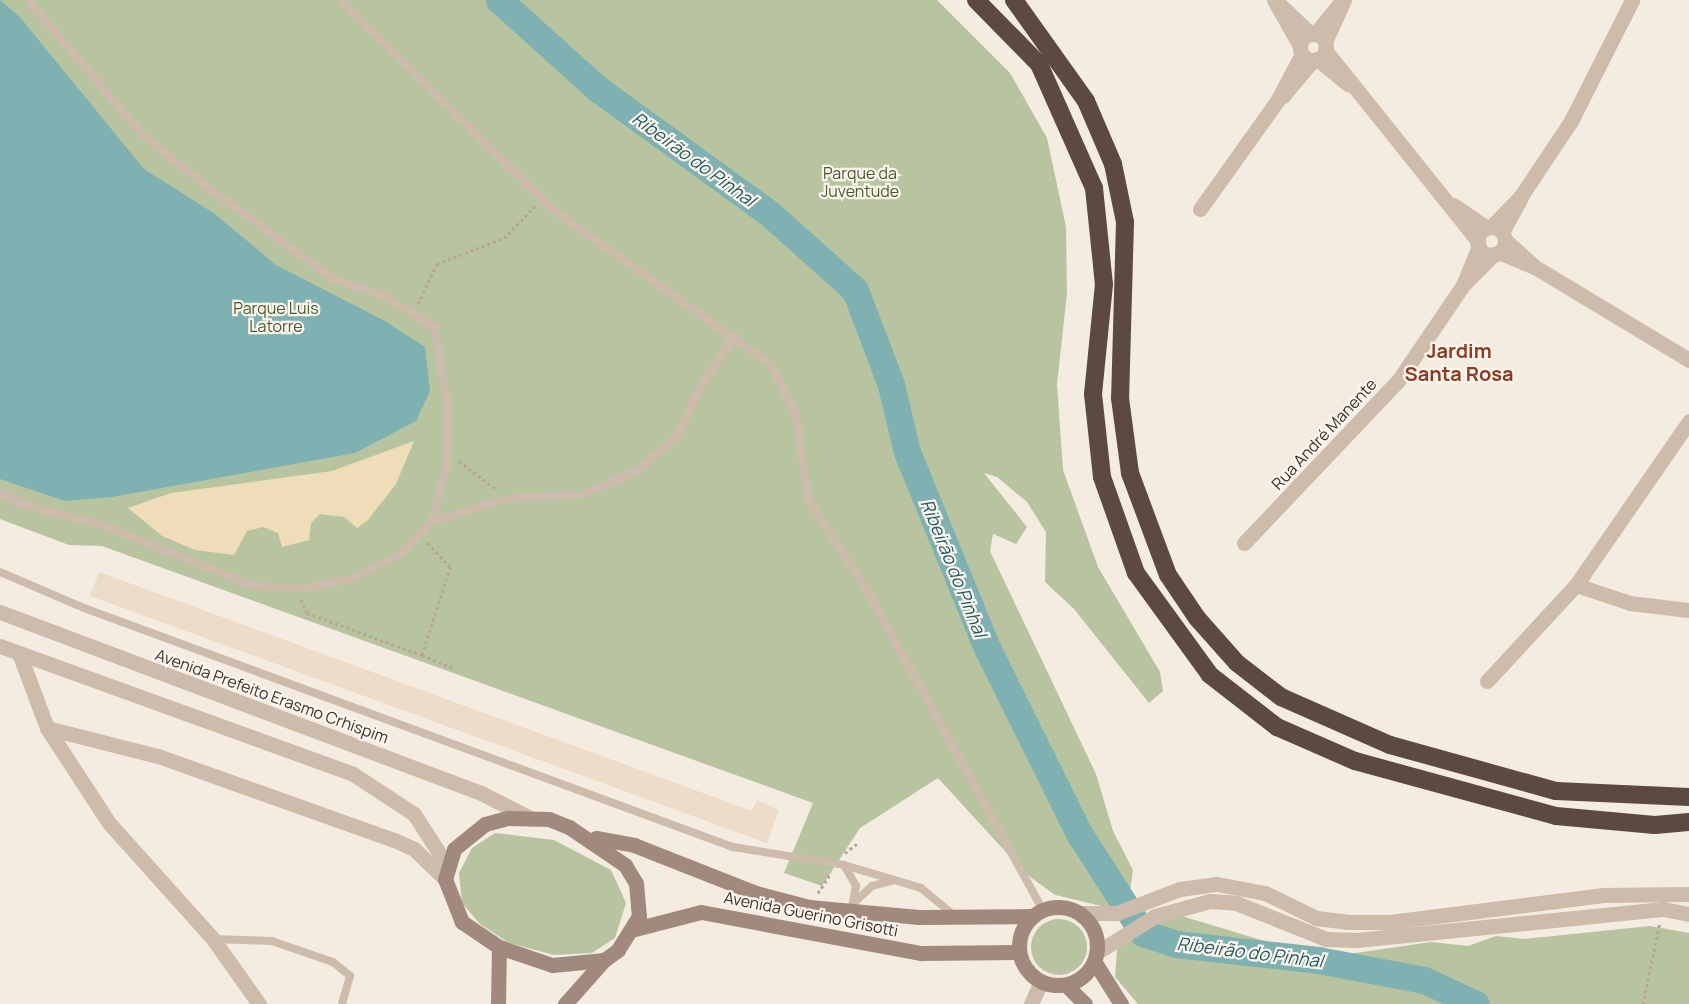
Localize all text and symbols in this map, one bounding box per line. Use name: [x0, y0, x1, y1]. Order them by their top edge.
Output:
water label: Ribeirão do Pinhal: [628, 107, 760, 211]
park label: Parque da Juventude: [821, 163, 899, 201]
park label: Parque Luis Latorre: [233, 298, 319, 336]
district label: Jardim Santa Rosa: [1404, 338, 1514, 385]
street label: Rua André Manente: [1268, 374, 1380, 494]
water label: Ribeirão do Pinhal: [916, 496, 992, 640]
street label: Avenida Prefeito Erasmo Crhispim: [153, 645, 391, 747]
street label: Avenida Guerino Grisotti: [722, 888, 900, 940]
water label: Ribeirão do Pinhal: [1176, 932, 1324, 972]

